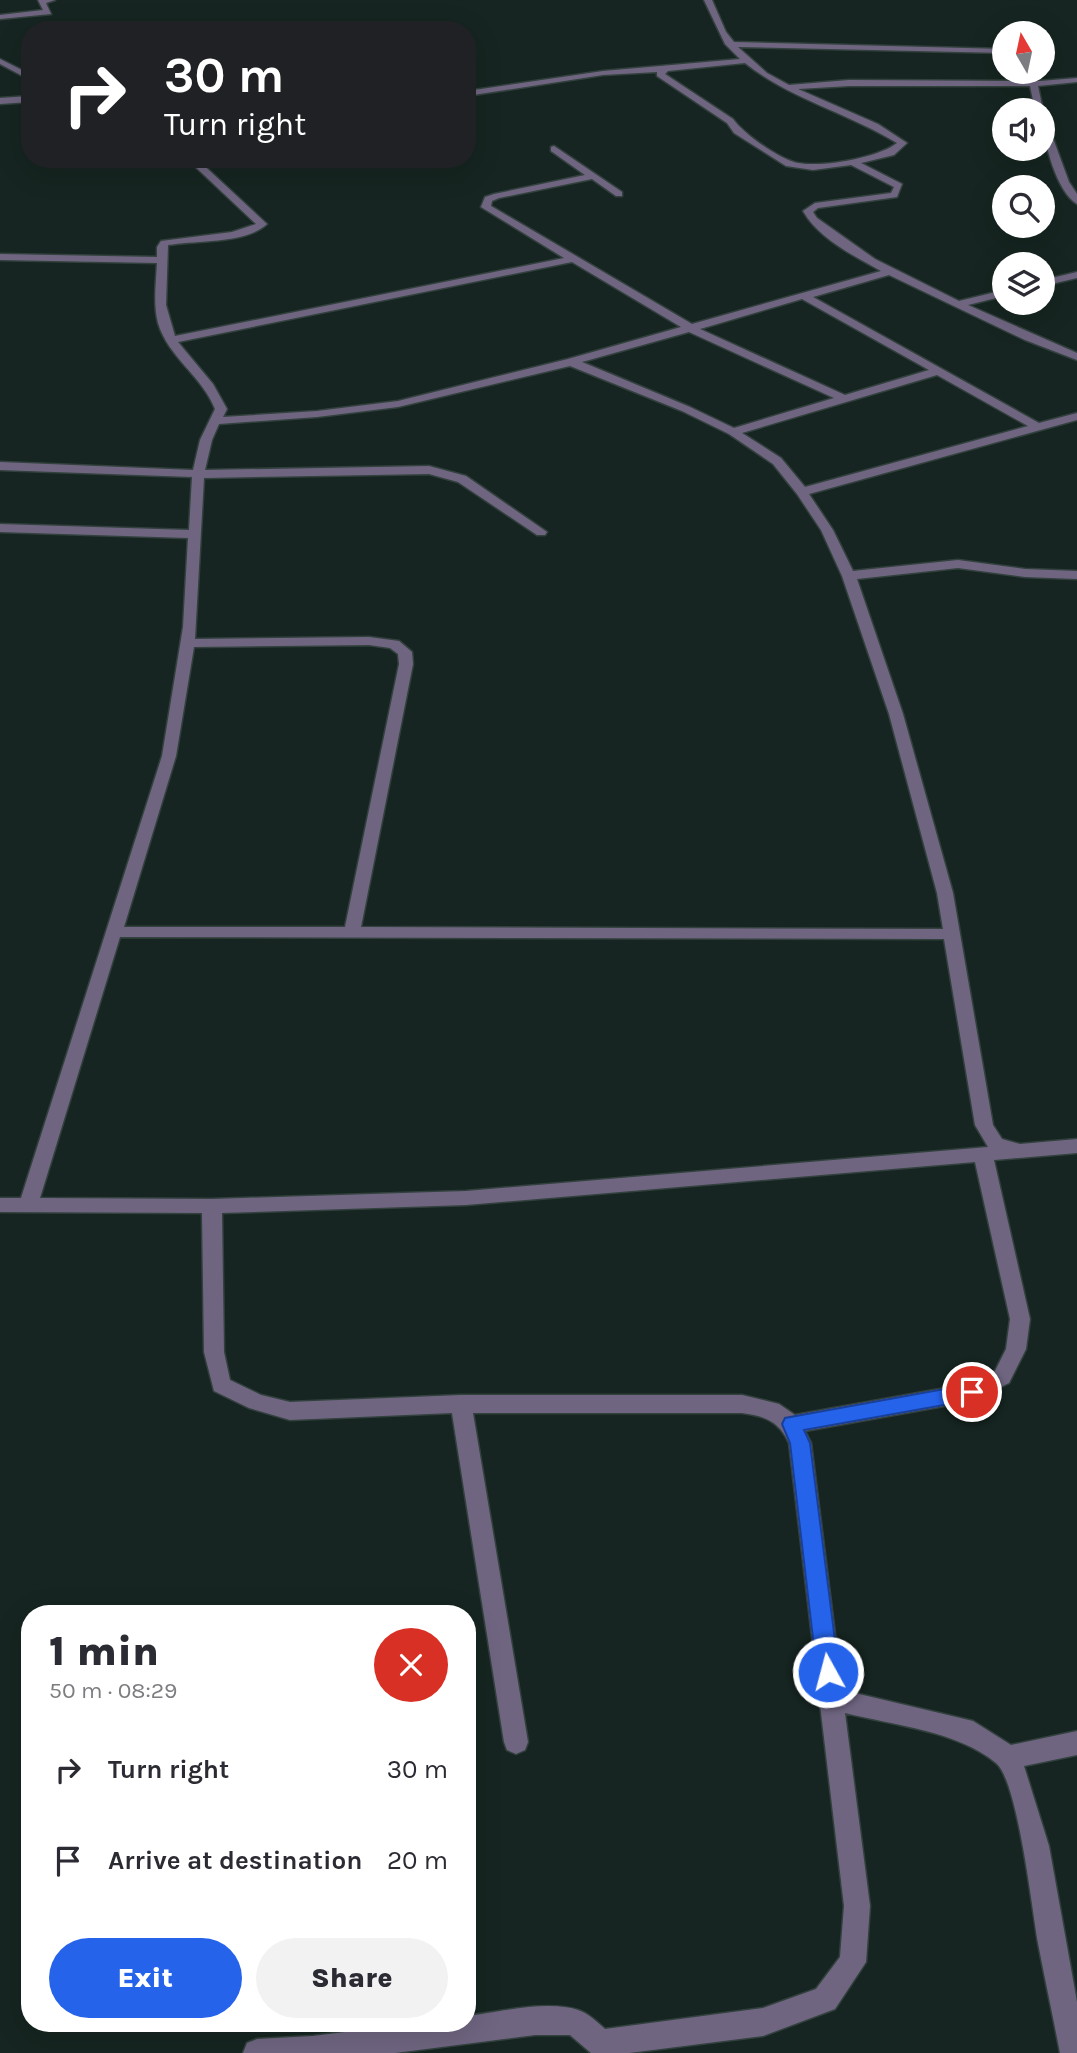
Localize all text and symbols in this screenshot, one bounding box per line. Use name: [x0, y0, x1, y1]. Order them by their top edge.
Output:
north arrow: [992, 21, 1055, 84]
map controls: [992, 21, 1055, 315]
text: 30 m: [164, 47, 284, 104]
icon: right: [49, 49, 140, 140]
button: sound: [992, 98, 1055, 161]
text: Turn right: [164, 106, 306, 143]
button: search: [992, 175, 1055, 238]
button: layers: [992, 252, 1055, 315]
pin: [942, 1362, 1002, 1422]
icon: arrive: [953, 1373, 991, 1411]
text: 1 min: [49, 1626, 159, 1676]
button: close: [374, 1628, 448, 1702]
position arrow: [791, 1635, 865, 1709]
text: 50 m · 08:29: [49, 1677, 177, 1704]
icon: right: [49, 1751, 87, 1789]
text: Turn right: [108, 1754, 229, 1785]
text: 30 m: [387, 1754, 448, 1785]
icon: arrive: [49, 1842, 87, 1880]
text: Arrive at destination: [108, 1845, 362, 1876]
text: 20 m: [387, 1845, 448, 1876]
button: Exit: [49, 1938, 242, 2018]
button: Share: [256, 1938, 448, 2018]

